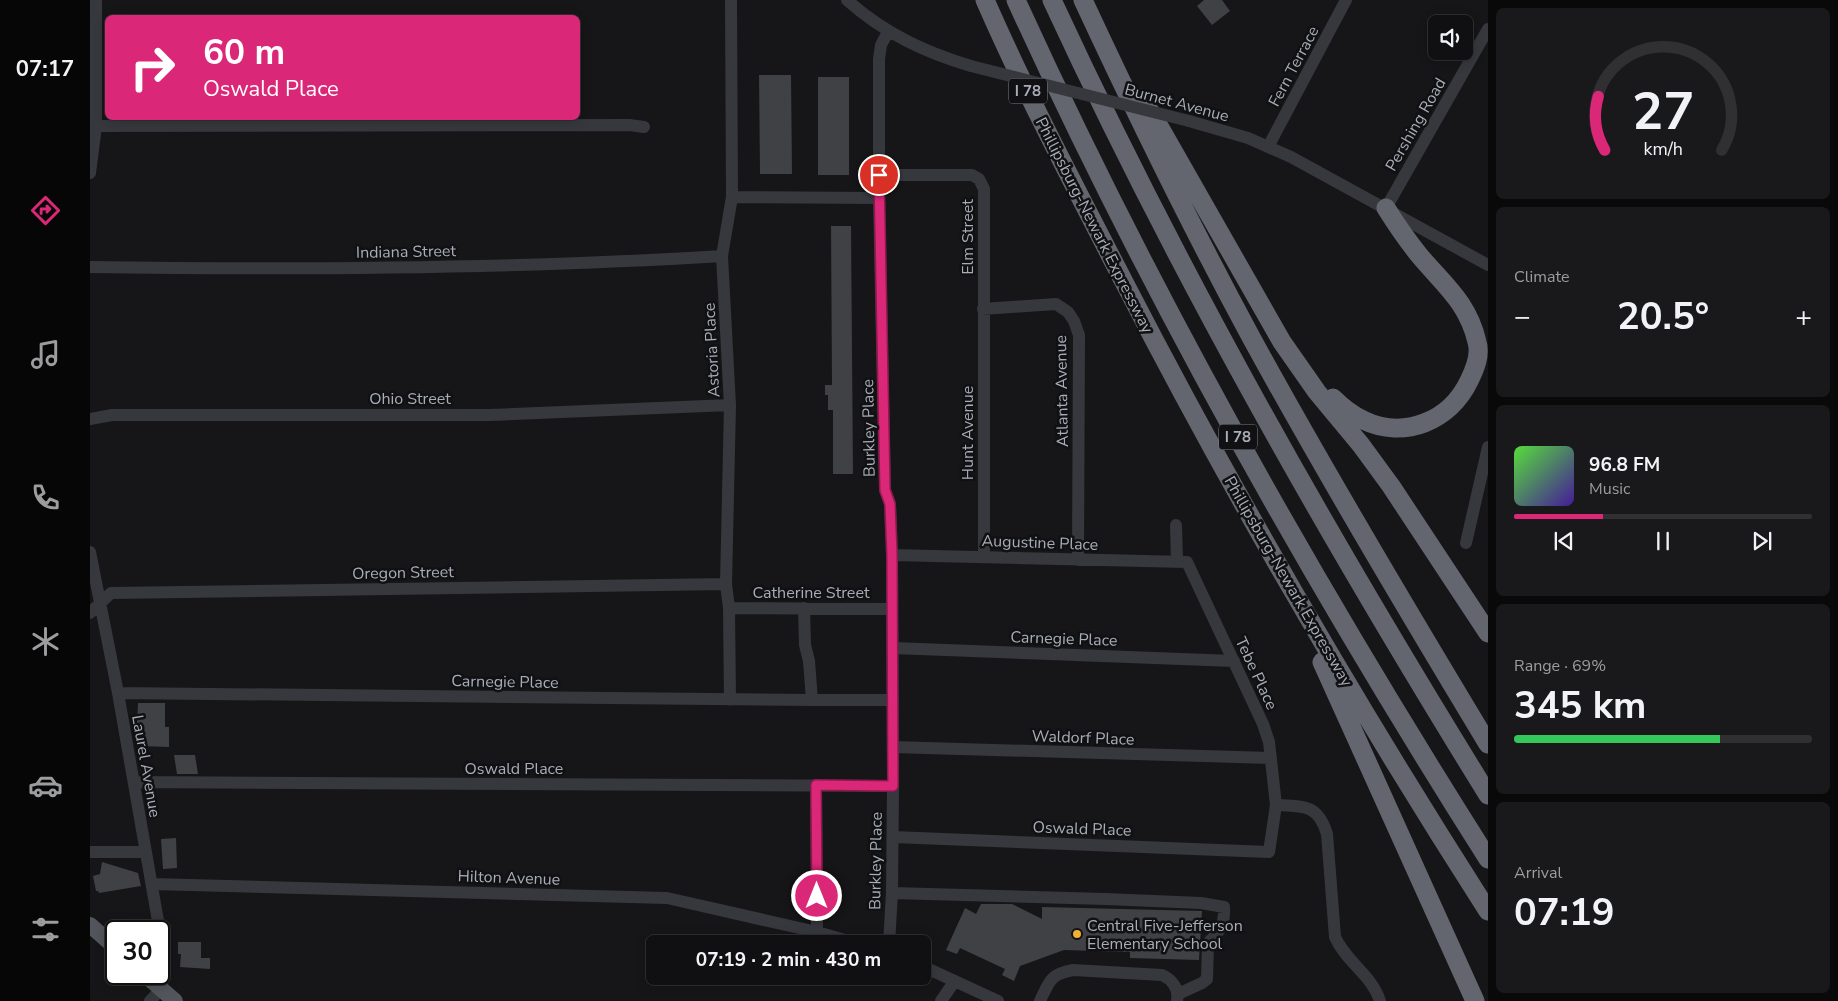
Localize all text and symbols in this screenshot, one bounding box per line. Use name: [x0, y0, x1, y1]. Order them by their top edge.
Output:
map controls: [1428, 15, 1473, 60]
button: sound: [1428, 15, 1473, 60]
street label: Fern Terrace: [1263, 22, 1324, 111]
text: 60 m: [203, 29, 285, 76]
icon: right: [120, 35, 185, 100]
text: 07:17: [16, 54, 74, 84]
text: Oswald Place: [203, 74, 339, 104]
street label: Pershing Road: [1380, 74, 1451, 175]
text: 27: [1632, 76, 1694, 147]
road number: I 78: [1009, 78, 1047, 104]
street label: Burnet Avenue: [1122, 78, 1231, 127]
street label: Phillipsburg-Newark Expressway: [1030, 114, 1159, 338]
text: km/h: [1643, 137, 1683, 161]
pin: [858, 154, 900, 196]
icon: arrive: [865, 161, 893, 189]
icon: directions: [28, 193, 63, 228]
street label: Elm Street: [957, 199, 979, 275]
street label: Indiana Street: [356, 240, 457, 264]
text: Climate: [1514, 266, 1569, 288]
text: 20.5°: [1617, 291, 1709, 342]
text: −: [1514, 298, 1531, 336]
text: +: [1795, 298, 1812, 336]
street label: Astoria Place: [699, 302, 725, 398]
street label: Atlanta Avenue: [1050, 335, 1074, 447]
icon: music: [28, 337, 63, 372]
street label: Burkley Place: [857, 379, 881, 477]
street label: Hunt Avenue: [957, 386, 979, 480]
street label: Ohio Street: [369, 388, 451, 410]
road number: I 78: [1219, 424, 1257, 450]
text: 96.8 FM: [1589, 452, 1660, 478]
street label: Phillipsburg-Newark Expressway: [1219, 472, 1358, 691]
text: Music: [1589, 478, 1630, 500]
icon: phone: [28, 480, 63, 515]
icon: previous: [1550, 527, 1578, 555]
icon: pause: [1649, 527, 1677, 555]
icon: next: [1748, 527, 1776, 555]
street label: Augustine Place: [981, 530, 1099, 556]
street label: Oregon Street: [352, 561, 454, 585]
street label: Catherine Street: [753, 582, 870, 604]
icon: climate: [28, 624, 63, 659]
street label: Carnegie Place: [1010, 626, 1118, 652]
street label: Tebe Place: [1230, 633, 1283, 713]
text: Range · 69%: [1514, 655, 1606, 677]
street label: Carnegie Place: [451, 670, 559, 694]
text: 345 km: [1514, 680, 1646, 731]
street label: Laurel Avenue: [126, 713, 166, 819]
street label: Waldorf Place: [1031, 725, 1135, 751]
street label: Oswald Place: [465, 758, 563, 780]
icon: car: [28, 768, 63, 803]
street label: Burkley Place: [864, 812, 888, 910]
street label: Oswald Place: [1032, 816, 1132, 842]
text: Arrival: [1514, 862, 1562, 884]
street label: Hilton Avenue: [457, 865, 561, 891]
position arrow: [790, 869, 842, 921]
text: 07:19: [1514, 887, 1615, 938]
icon: filters: [28, 912, 63, 947]
place label: Central Five-Jefferson Elementary School: [1087, 915, 1243, 955]
speed limit sign: 30: [105, 920, 170, 985]
marker: Central Five-Jefferson Elementary School: [1071, 928, 1083, 940]
text: 07:19 · 2 min · 430 m: [696, 947, 881, 973]

